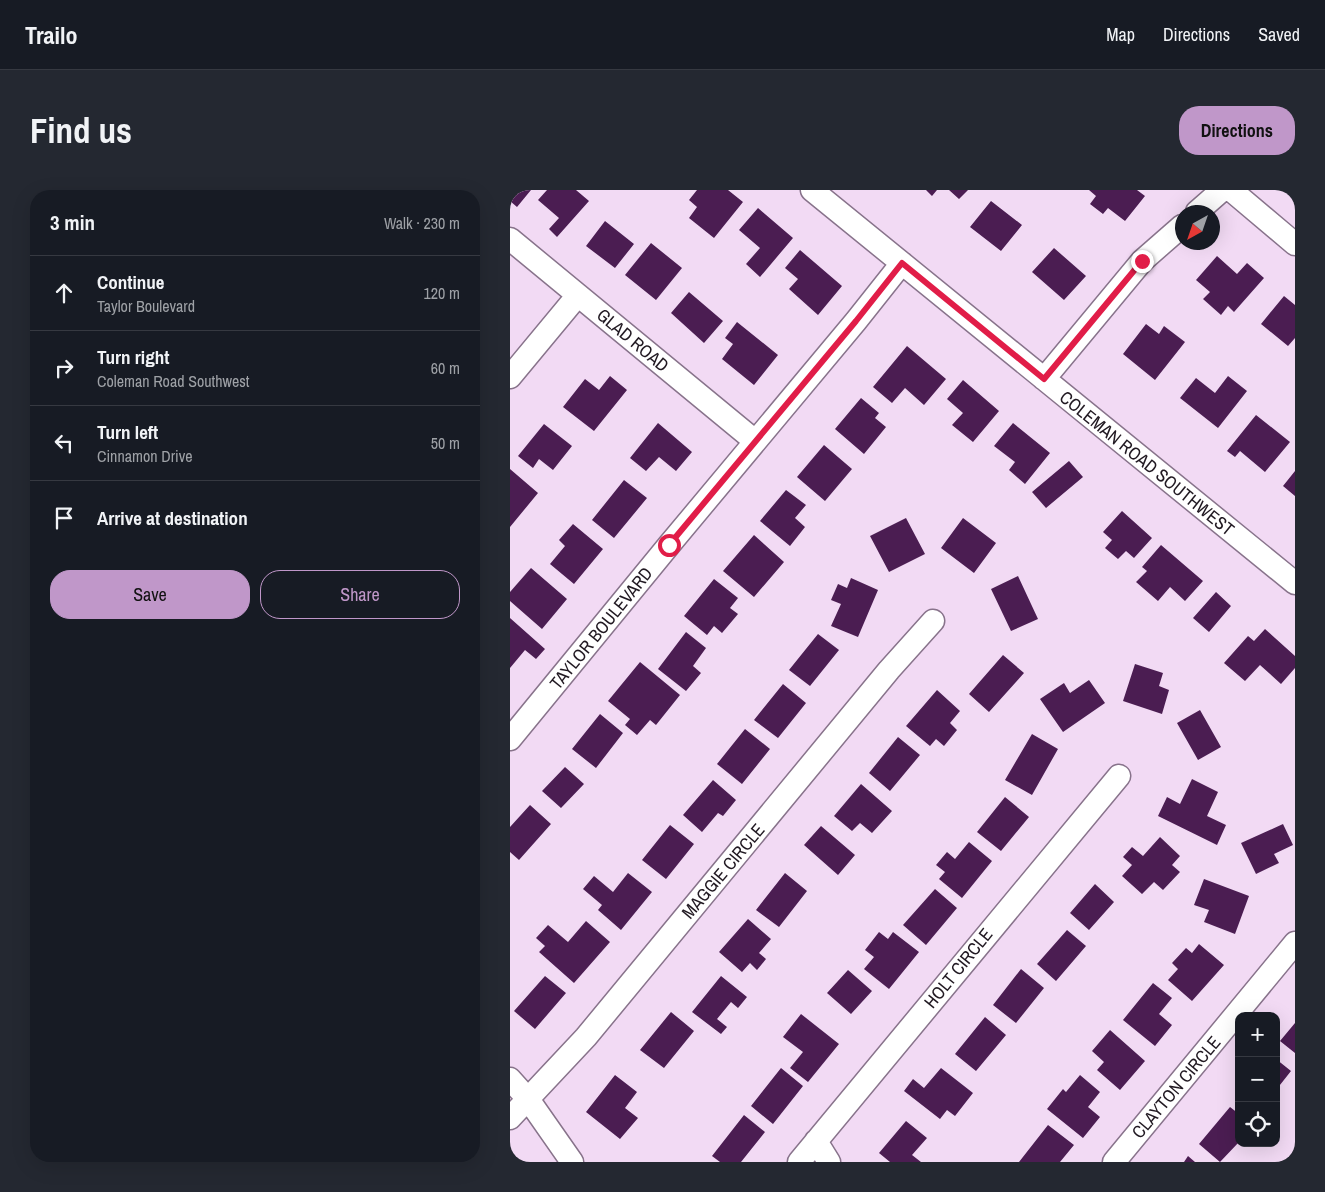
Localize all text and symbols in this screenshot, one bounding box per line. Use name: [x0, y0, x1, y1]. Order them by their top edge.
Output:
text: Trailo: [25, 19, 78, 51]
text: Map: [1106, 22, 1135, 47]
text: Directions: [1163, 22, 1230, 47]
text: Saved: [1258, 22, 1300, 47]
button: Directions: [1179, 106, 1295, 155]
text: Find us: [30, 107, 132, 154]
north arrow: [1175, 205, 1220, 250]
text: 3 min: [50, 208, 95, 237]
text: Walk · 230 m: [384, 212, 460, 234]
route end: [1131, 250, 1154, 273]
text: Continue: [97, 269, 165, 295]
icon: ahead: [50, 279, 78, 307]
text: 120 m: [424, 282, 460, 304]
text: Taylor Boulevard: [97, 295, 195, 317]
street label: GLAD ROAD: [592, 302, 674, 378]
text: Turn right: [97, 344, 169, 370]
icon: right: [50, 354, 78, 382]
text: 60 m: [431, 357, 460, 379]
text: Coleman Road Southwest: [97, 370, 249, 392]
street label: COLEMAN ROAD SOUTHWEST: [1054, 385, 1240, 541]
text: Turn left: [97, 419, 158, 445]
icon: left: [50, 429, 78, 457]
text: 50 m: [431, 432, 460, 454]
text: Cinnamon Drive: [97, 445, 193, 467]
icon: arrive: [50, 504, 78, 532]
text: Arrive at destination: [97, 505, 248, 531]
route start: [658, 534, 681, 557]
street label: TAYLOR BOULEVARD: [544, 561, 658, 695]
button: Save: [50, 570, 250, 619]
button: Share: [260, 570, 460, 619]
street label: MAGGIE CIRCLE: [676, 818, 770, 924]
street label: HOLT CIRCLE: [918, 923, 998, 1013]
map controls: [1235, 1012, 1280, 1147]
button: +: [1235, 1012, 1280, 1057]
street label: CLAYTON CIRCLE: [1126, 1030, 1226, 1144]
button: −: [1235, 1057, 1280, 1102]
button: locate: [1235, 1102, 1280, 1147]

